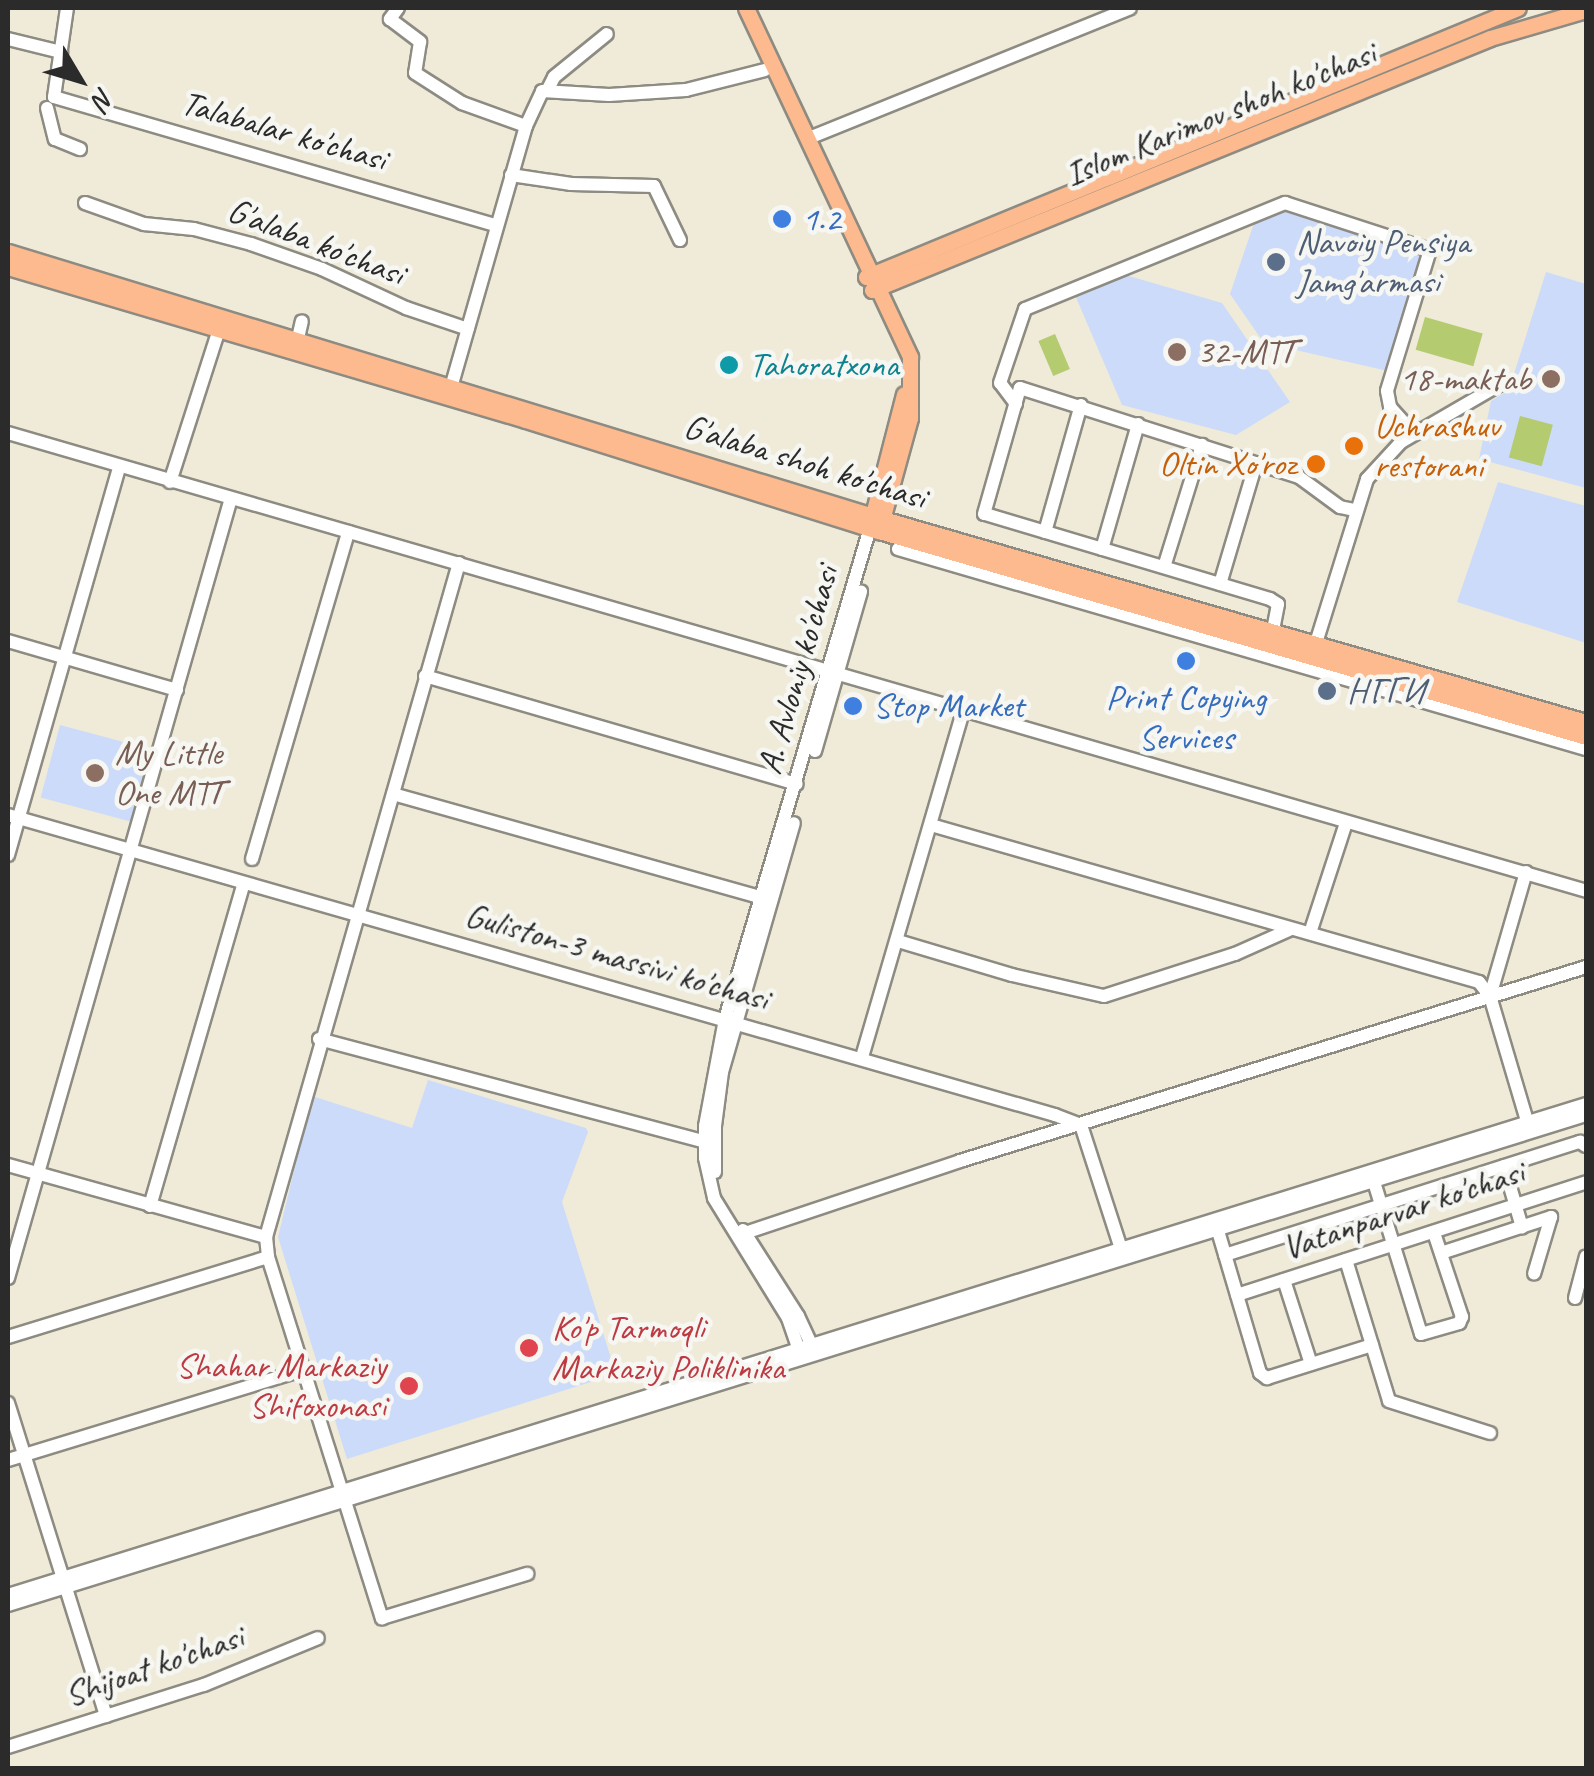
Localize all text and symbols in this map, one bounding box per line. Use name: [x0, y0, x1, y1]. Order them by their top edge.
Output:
north arrow: [30, 30, 130, 130]
street label: Islom Karimov shoh ko'chasi: [1058, 32, 1382, 196]
text: N: [85, 81, 123, 116]
street label: Talabalar ko'chasi: [176, 82, 392, 180]
street label: G'alaba ko'chasi: [222, 189, 410, 295]
place label: 1.2: [802, 198, 840, 240]
marker: 1.2: [771, 208, 793, 230]
place label: Navoiy Pensiya Jamg'armasi: [1296, 221, 1470, 303]
marker: Navoiy Pensiya Jamg'armasi: [1265, 251, 1287, 273]
place label: 32-MTT: [1197, 331, 1295, 373]
marker: 32-MTT: [1166, 341, 1188, 363]
place label: Tahoratxona: [749, 344, 898, 386]
marker: Tahoratxona: [718, 354, 740, 376]
place label: 18-maktab: [1400, 358, 1531, 400]
marker: 18-maktab: [1540, 368, 1562, 390]
street label: G'alaba shoh ko'chasi: [679, 405, 931, 519]
place label: Uchrashuv restorani: [1374, 405, 1499, 487]
marker: Uchrashuv restorani: [1343, 435, 1365, 457]
place label: Oltin Xo'roz: [1159, 443, 1296, 485]
marker: Oltin Xo'roz: [1305, 453, 1327, 475]
street label: A. Avloniy ko'chasi: [748, 561, 848, 779]
marker: Print Copying Services: [1175, 650, 1197, 672]
place label: НГГИ: [1347, 670, 1424, 712]
place label: Print Copying Services: [1106, 677, 1266, 759]
marker: НГГИ: [1316, 680, 1338, 702]
place label: Stop Market: [873, 685, 1025, 727]
marker: Stop Market: [842, 695, 864, 717]
place label: My Little One MTT: [115, 732, 223, 814]
marker: My Little One MTT: [84, 762, 106, 784]
street label: Guliston-3 massivi ko'chasi: [460, 894, 774, 1020]
street label: Vatanparvar ko'chasi: [1277, 1151, 1529, 1269]
place label: Ko'p Tarmoqli Markaziy Poliklinika: [552, 1307, 784, 1389]
marker: Ko'p Tarmoqli Markaziy Poliklinika: [516, 1335, 542, 1361]
place label: Shahar Markaziy Shifoxonasi: [176, 1345, 386, 1427]
marker: Shahar Markaziy Shifoxonasi: [396, 1373, 422, 1399]
street label: Shijoat ko'chasi: [59, 1616, 249, 1716]

